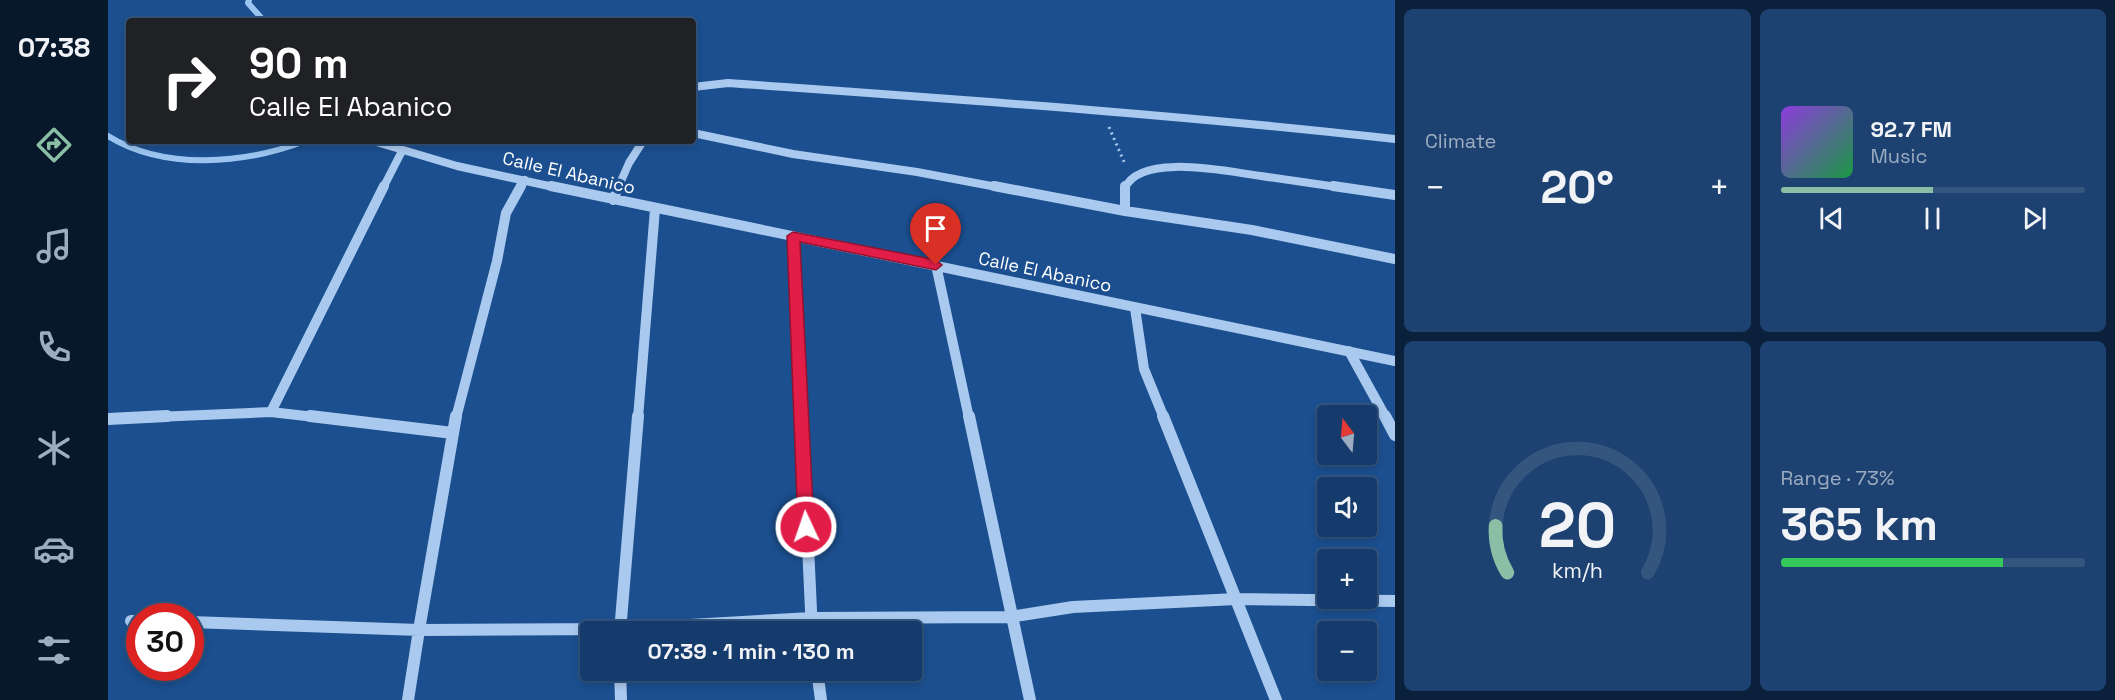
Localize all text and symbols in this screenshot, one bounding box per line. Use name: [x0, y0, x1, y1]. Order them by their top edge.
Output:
text: 07:38: [18, 30, 90, 65]
text: 90 m: [249, 37, 349, 90]
icon: right: [150, 42, 228, 120]
text: Calle El Abanico: [249, 89, 452, 124]
text: 92.7 FM: [1871, 115, 1952, 143]
icon: directions: [33, 124, 75, 166]
text: Climate: [1425, 128, 1496, 154]
text: Music: [1871, 143, 1927, 169]
street label: Calle El Abanico: [500, 146, 638, 199]
text: 20°: [1540, 159, 1614, 216]
text: −: [1425, 167, 1445, 209]
text: +: [1709, 167, 1730, 209]
icon: previous: [1815, 202, 1848, 235]
icon: pause: [1916, 202, 1949, 235]
icon: next: [2018, 202, 2051, 235]
pin: [910, 203, 961, 265]
icon: arrive: [919, 212, 952, 245]
icon: music: [33, 225, 75, 267]
street label: Calle El Abanico: [976, 246, 1114, 297]
icon: phone: [33, 326, 75, 368]
north arrow: [1317, 405, 1377, 465]
map controls: [1317, 405, 1377, 681]
icon: climate: [33, 427, 75, 469]
text: Range · 73%: [1781, 465, 1894, 491]
button: sound: [1317, 477, 1377, 537]
text: 20: [1538, 486, 1616, 565]
position arrow: [774, 495, 838, 559]
text: 365 km: [1781, 496, 1938, 553]
icon: car: [33, 528, 75, 570]
button: +: [1317, 549, 1377, 609]
text: km/h: [1552, 557, 1603, 584]
speed limit sign: 30: [126, 603, 204, 681]
button: −: [1317, 621, 1377, 681]
icon: filters: [33, 629, 75, 671]
text: 07:39 · 1 min · 130 m: [647, 637, 855, 665]

